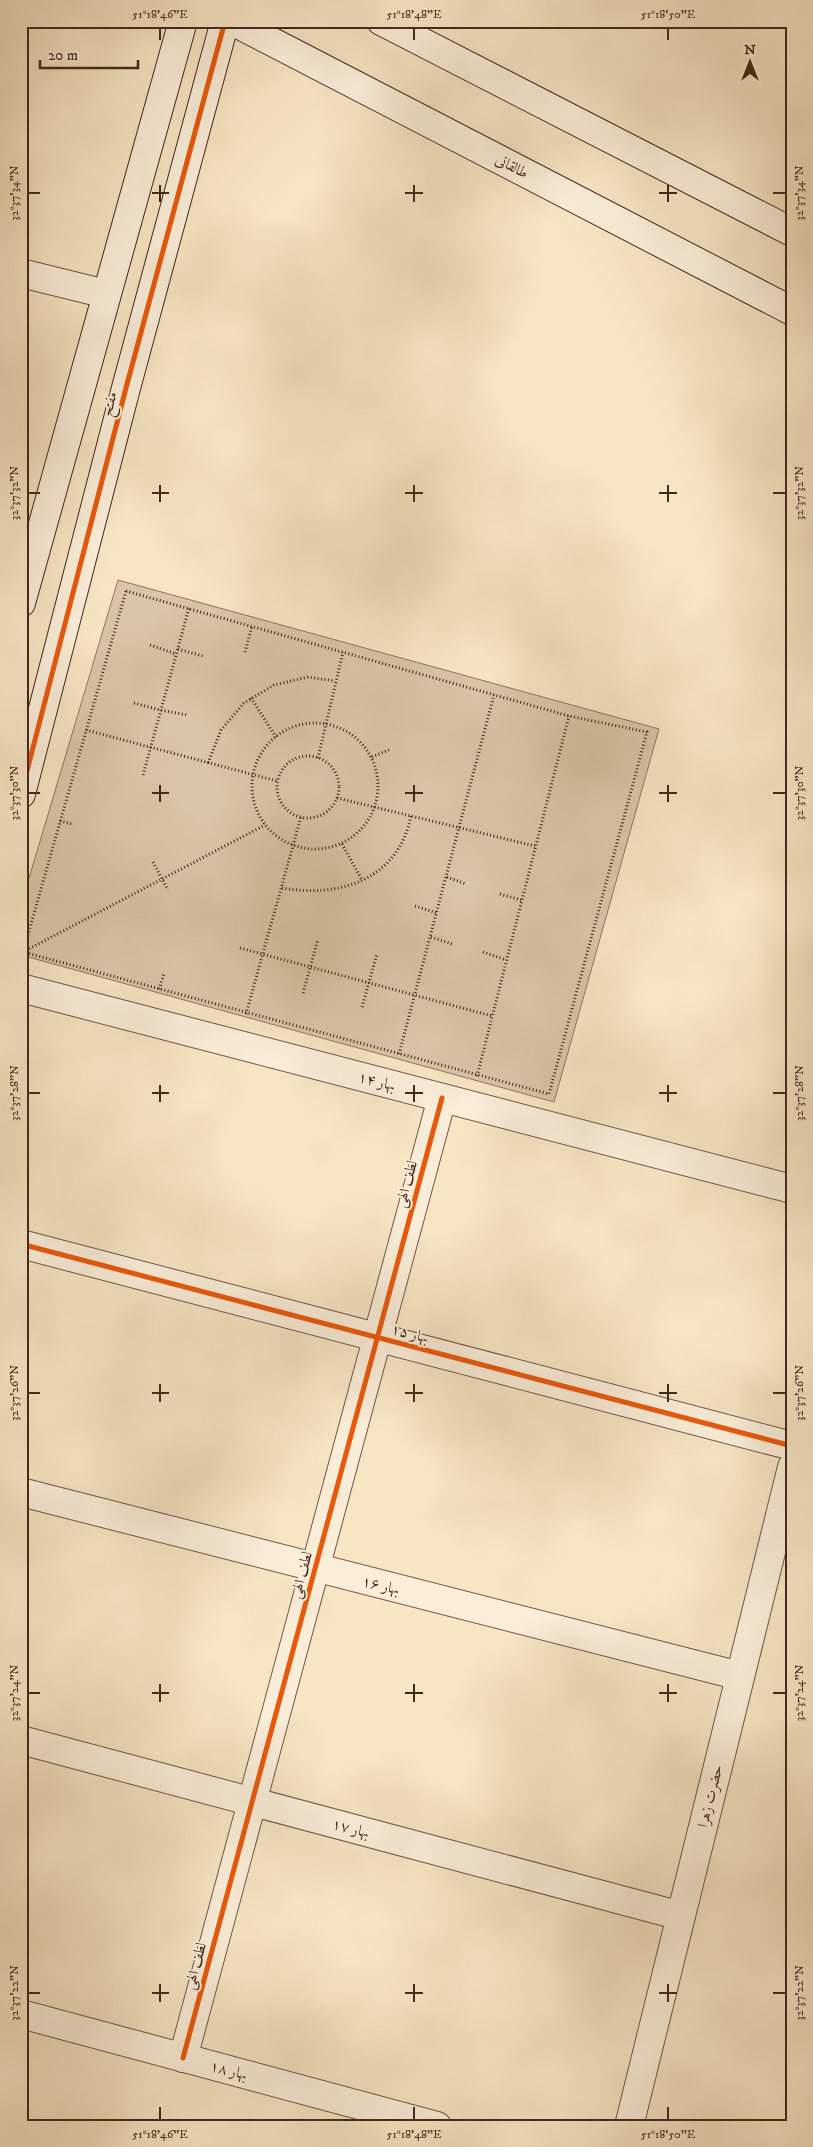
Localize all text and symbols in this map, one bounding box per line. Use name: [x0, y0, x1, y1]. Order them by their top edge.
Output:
text: 51°18'46"E: [132, 7, 188, 22]
text: 51°18'48"E: [386, 7, 442, 22]
text: 51°18'50"E: [641, 7, 696, 22]
scale bar: [40, 38, 138, 70]
north arrow: [726, 38, 776, 88]
text: N: [744, 41, 756, 59]
text: 20 m: [48, 46, 78, 65]
street label: طالقانی: [492, 150, 532, 183]
text: 32°37'34"N: [7, 165, 22, 221]
text: 32°37'34"N: [792, 165, 807, 221]
street label: مفتح: [97, 390, 126, 419]
text: 32°37'32"N: [7, 466, 22, 520]
text: 32°37'32"N: [792, 466, 807, 520]
text: 32°37'30"N: [7, 765, 22, 820]
text: 32°37'30"N: [792, 765, 807, 820]
text: 32°37'28"N: [7, 1065, 22, 1121]
text: 32°37'28"N: [792, 1065, 807, 1121]
street label: بهار ۱۴: [356, 1067, 398, 1096]
street label: لطف الهی: [391, 1158, 423, 1210]
street label: بهار ۱۵: [389, 1319, 431, 1348]
text: 32°37'26"N: [7, 1365, 22, 1421]
text: 32°37'26"N: [792, 1365, 807, 1421]
street label: لطف الهی: [286, 1549, 318, 1601]
street label: بهار ۱۶: [360, 1572, 402, 1599]
text: 32°37'24"N: [7, 1665, 22, 1721]
text: 32°37'24"N: [792, 1665, 807, 1721]
street label: حضرت زهرا: [694, 1763, 727, 1829]
street label: بهار ۱۷: [330, 1814, 372, 1843]
street label: لطف الهی: [180, 1940, 212, 1992]
text: 32°37'22"N: [7, 1965, 22, 2021]
text: 32°37'22"N: [792, 1965, 807, 2021]
street label: بهار ۱۸: [208, 2056, 250, 2085]
text: 51°18'46"E: [132, 2127, 188, 2142]
text: 51°18'48"E: [386, 2127, 442, 2142]
text: 51°18'50"E: [641, 2127, 696, 2142]

